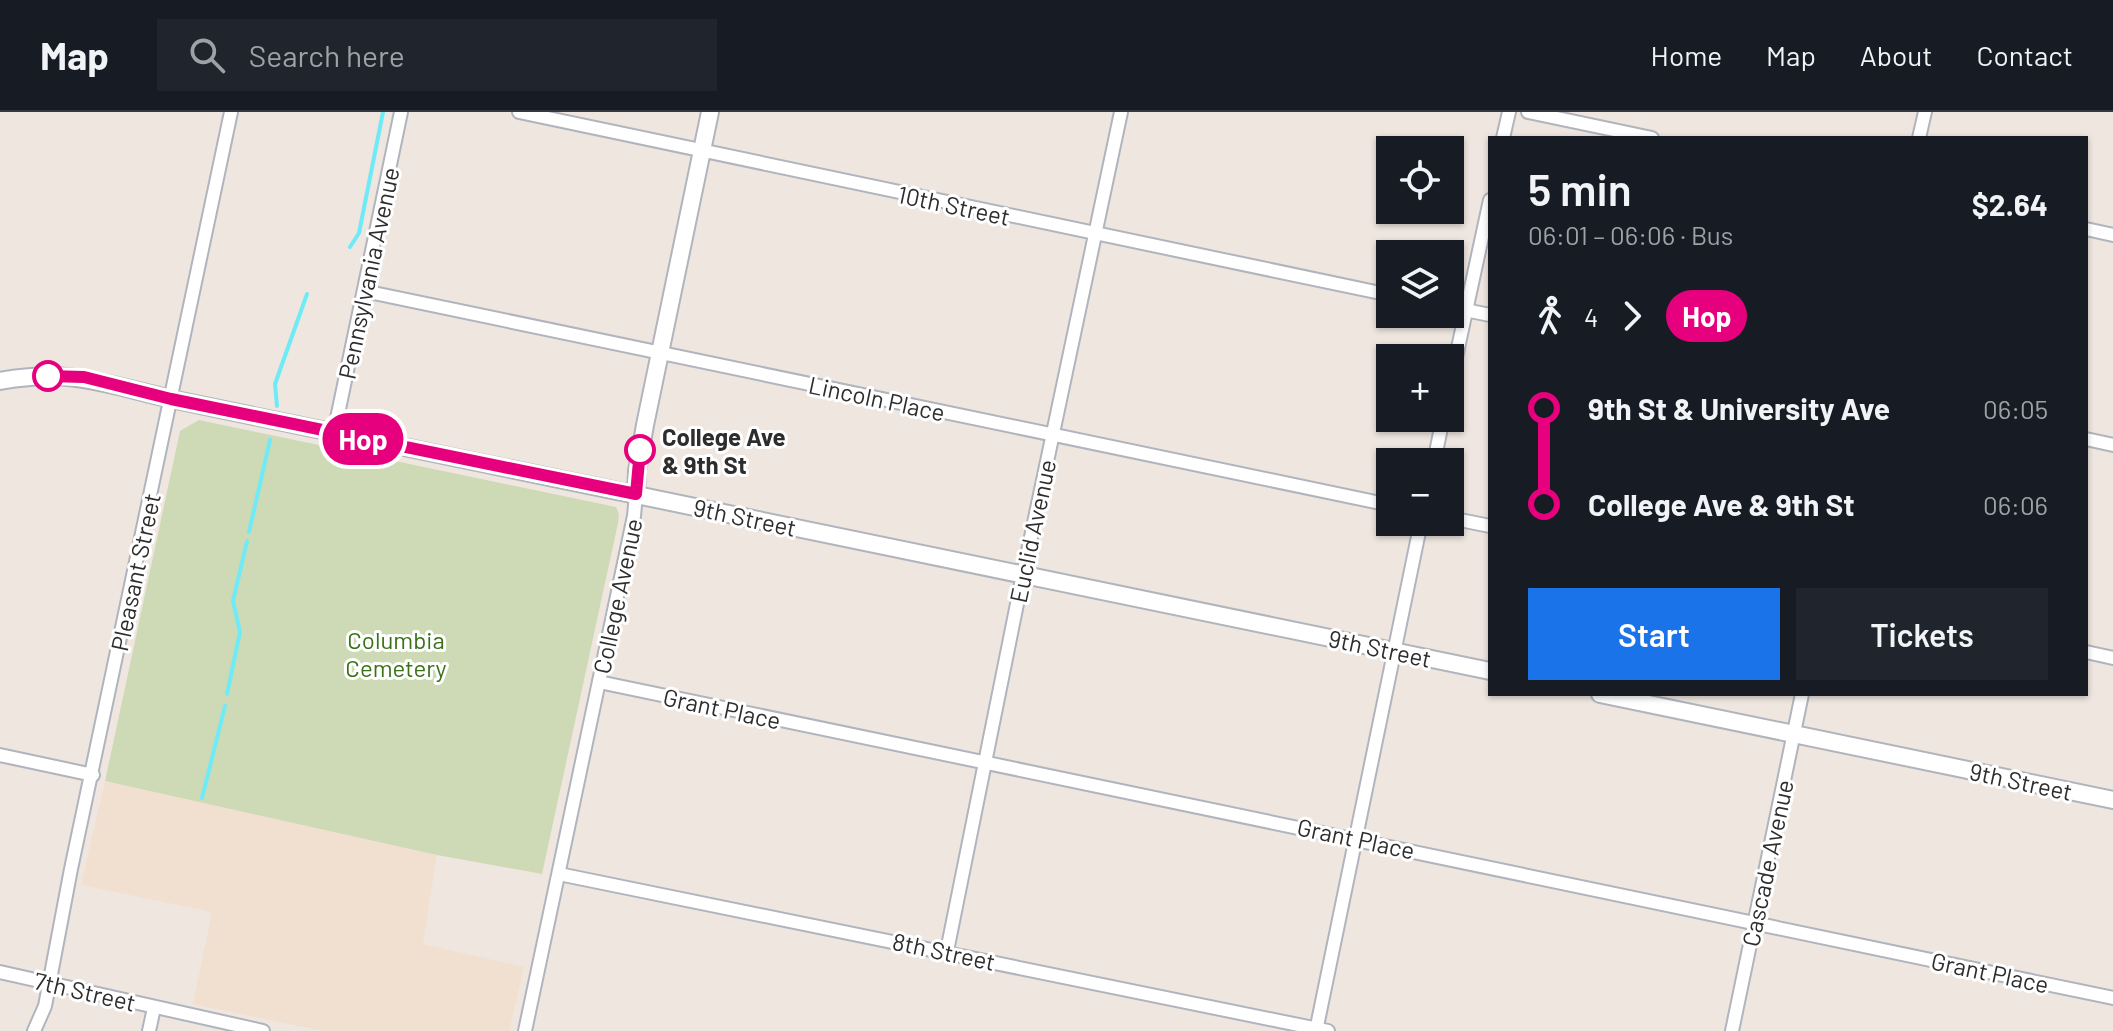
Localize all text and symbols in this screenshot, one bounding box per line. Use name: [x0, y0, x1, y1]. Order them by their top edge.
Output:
search box: [157, 19, 717, 91]
text: Map: [40, 32, 109, 78]
icon: search: [185, 33, 229, 77]
text: Search here: [249, 37, 405, 73]
text: Home: [1651, 38, 1722, 72]
text: Map: [1766, 38, 1816, 72]
text: About: [1860, 38, 1932, 72]
text: Contact: [1976, 38, 2073, 72]
map controls: [1376, 136, 1464, 536]
button: locate: [1376, 136, 1464, 224]
text: 5 min: [1528, 162, 1632, 215]
street label: Pennsylvania Avenue: [331, 165, 405, 381]
street label: 10th Street: [895, 179, 1013, 231]
text: $2.64: [1972, 186, 2048, 222]
text: 06:01 – 06:06 · Bus: [1528, 219, 1733, 250]
button: layers: [1376, 240, 1464, 328]
icon: walk: [1528, 294, 1572, 338]
icon: forward: [1610, 294, 1654, 338]
text: Hop: [1682, 299, 1731, 333]
text: 4: [1584, 301, 1598, 332]
button: +: [1376, 344, 1464, 432]
unlabelled marker: [33, 361, 63, 391]
street label: Lincoln Place: [806, 369, 948, 427]
text: 9th St & University Ave: [1588, 390, 1890, 426]
text: 06:05: [1983, 393, 2048, 424]
line badge: Hop: [317, 413, 409, 465]
text: Hop: [338, 422, 388, 456]
place label: College Ave & 9th St: [662, 422, 786, 479]
marker: College Ave & 9th St: [625, 435, 655, 465]
button: −: [1376, 448, 1464, 536]
street label: Euclid Avenue: [1003, 457, 1061, 605]
text: College Ave & 9th St: [1588, 486, 1855, 522]
text: 06:06: [1983, 489, 2048, 520]
street label: Pleasant Street: [104, 491, 166, 653]
street label: 9th Street: [691, 492, 799, 542]
street label: College Avenue: [586, 516, 648, 676]
button: Start: [1528, 588, 1780, 680]
button: Tickets: [1796, 588, 2048, 680]
street label: 9th Street: [1326, 623, 1434, 673]
park label: Columbia Cemetery: [345, 625, 447, 682]
street label: Grant Place: [661, 681, 783, 735]
street label: 9th Street: [1967, 756, 2075, 806]
street label: Cascade Avenue: [1735, 777, 1799, 949]
street label: Grant Place: [1295, 811, 1417, 865]
street label: 8th Street: [890, 926, 998, 976]
street label: Grant Place: [1929, 945, 2051, 999]
street label: 7th Street: [31, 965, 139, 1017]

